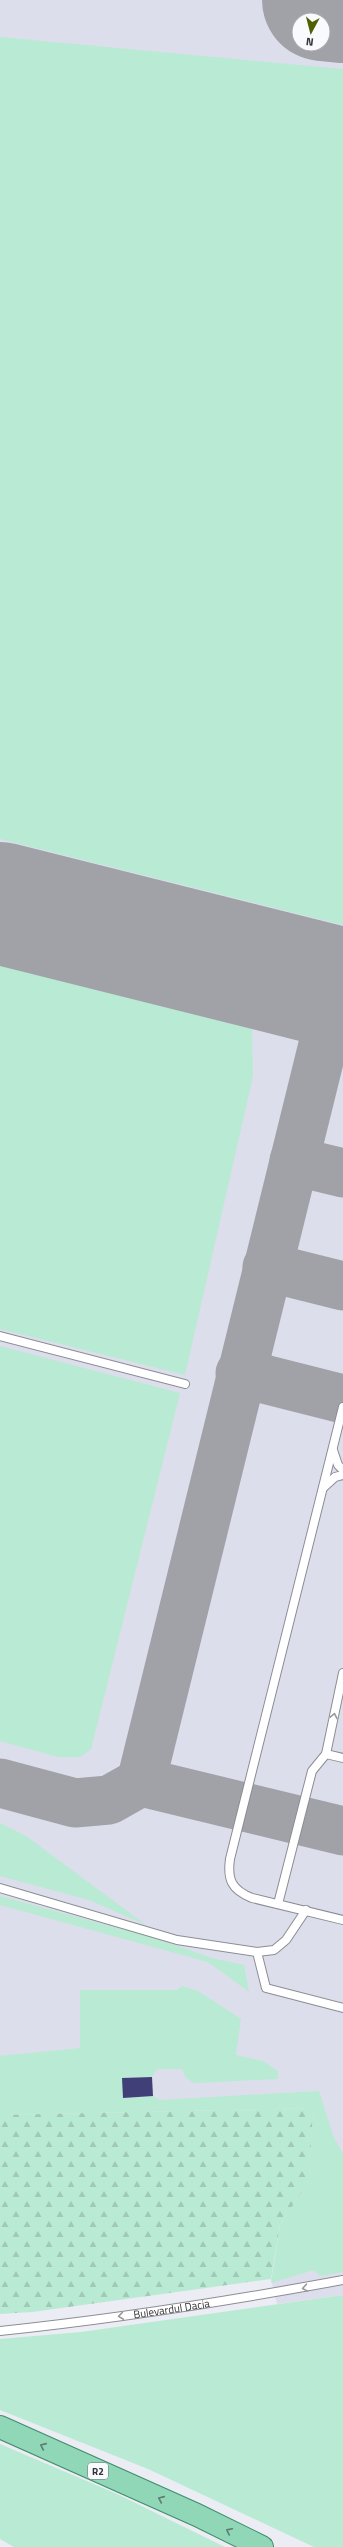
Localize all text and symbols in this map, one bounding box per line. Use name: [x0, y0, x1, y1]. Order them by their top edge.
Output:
north arrow: [291, 12, 331, 52]
text: N: [305, 34, 315, 50]
one-way arrow: [329, 1712, 337, 1719]
one-way arrow: [302, 2283, 308, 2291]
street label: Bulevardul Dacia: [132, 2295, 211, 2322]
one-way arrow: [118, 2311, 124, 2320]
one-way arrow: [39, 2443, 47, 2451]
road number: R2: [88, 2463, 108, 2479]
one-way arrow: [158, 2496, 166, 2504]
one-way arrow: [226, 2528, 233, 2536]

